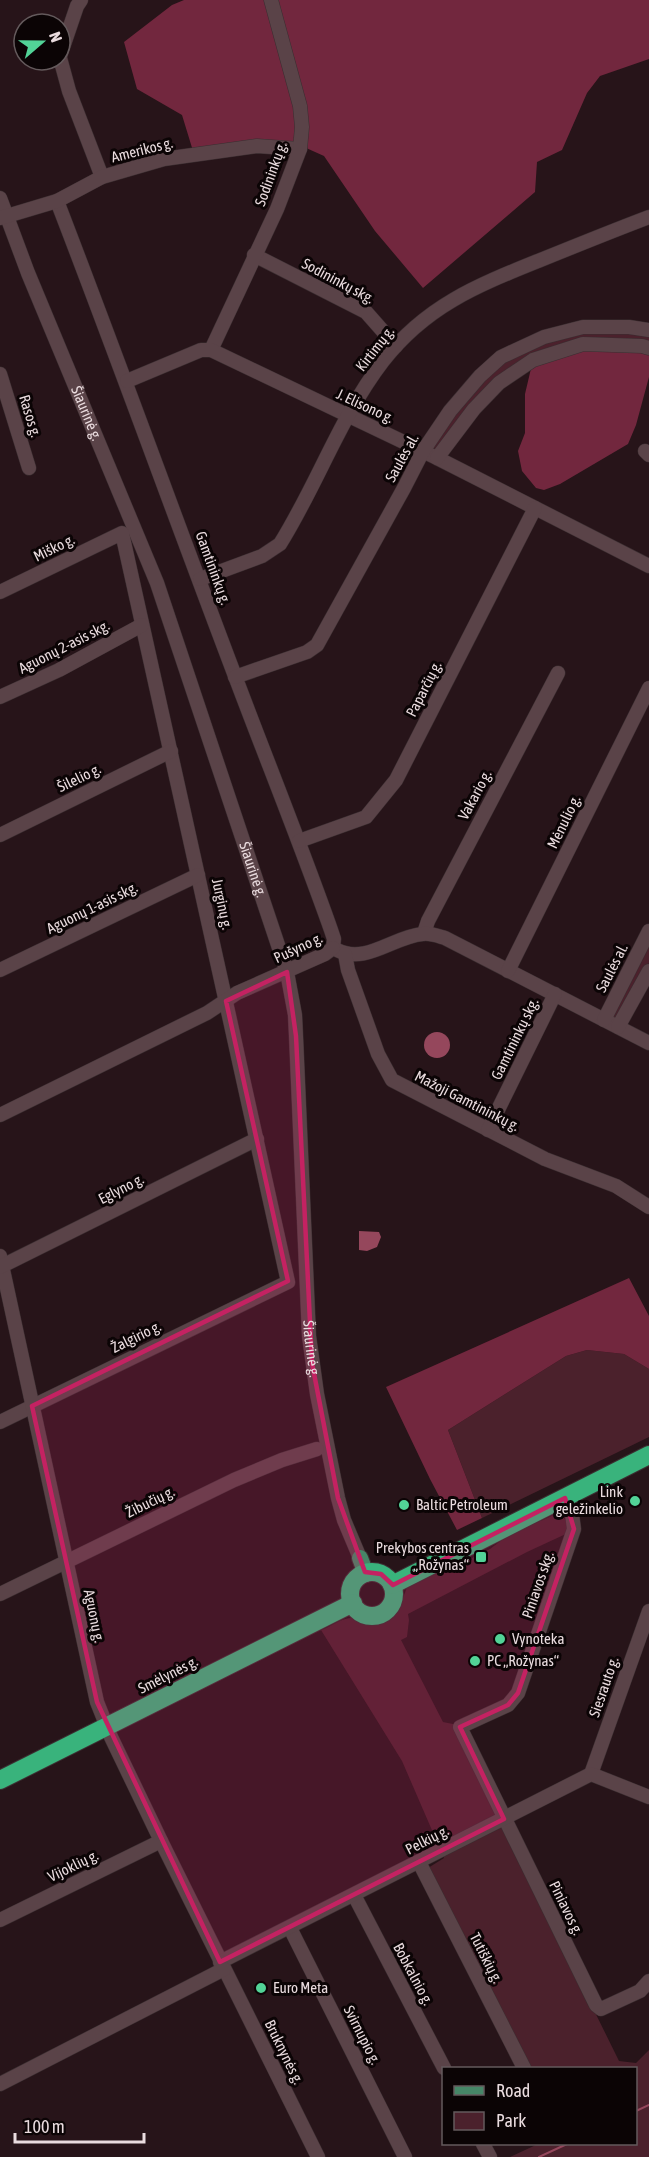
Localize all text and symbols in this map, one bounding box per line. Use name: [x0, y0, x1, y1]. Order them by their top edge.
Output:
north arrow: [12, 12, 72, 72]
text: N: [46, 29, 66, 44]
street label: Amerikos g.: [109, 134, 175, 165]
street label: Sodininkų g.: [251, 139, 290, 208]
street label: Sodininkų skg.: [299, 255, 377, 307]
street label: Kirtimų g.: [352, 323, 398, 374]
street label: Šiaurinė g.: [68, 383, 106, 443]
street label: J. Elisono g.: [334, 385, 397, 426]
street label: Rasos g.: [16, 393, 45, 439]
street label: Saulės al.: [381, 431, 422, 485]
street label: Gamtininkų g.: [192, 529, 235, 607]
street label: Miško g.: [31, 530, 77, 565]
street label: Aguonų 2-asis skg.: [16, 616, 112, 677]
street label: Paparčių g.: [402, 658, 445, 719]
street label: Šilelio g.: [54, 760, 103, 795]
street label: Vakario g.: [454, 767, 495, 822]
street label: Mėnulio g.: [543, 792, 584, 851]
street label: Šiaurinė g.: [236, 840, 270, 900]
street label: Jurginų g.: [209, 877, 236, 931]
street label: Aguonų 1-asis skg.: [44, 878, 140, 937]
street label: Pušyno g.: [271, 929, 325, 966]
street label: Saulės al.: [592, 940, 631, 995]
street label: Gamtininkų skg.: [488, 995, 542, 1082]
street label: Mažoji Gamtininkų g.: [412, 1067, 523, 1134]
street label: Eglyno g.: [95, 1170, 146, 1207]
street label: Žalgirio g.: [108, 1317, 164, 1356]
street label: Šiaurinė g.: [300, 1320, 324, 1379]
street label: Žibučių g.: [123, 1482, 177, 1521]
place label: Link geležinkelio: [556, 1483, 623, 1517]
marker: Link geležinkelio: [628, 1494, 642, 1508]
place label: Baltic Petroleum: [416, 1496, 508, 1513]
marker: Baltic Petroleum: [397, 1498, 411, 1512]
place label: Prekybos centras „Rožynas“: [376, 1539, 469, 1573]
street label: Piniavos skg.: [518, 1549, 557, 1621]
marker: Prekybos centras „Rožynas“: [474, 1550, 488, 1564]
street label: Aguonų g.: [81, 1588, 108, 1644]
place label: Vynoteka: [512, 1630, 564, 1647]
marker: Vynoteka: [493, 1632, 507, 1646]
street label: Smėlynės g.: [135, 1652, 201, 1697]
place label: PC „Rožynas“: [487, 1652, 559, 1669]
marker: PC „Rožynas“: [468, 1654, 482, 1668]
street label: Siesrauto g.: [585, 1654, 622, 1719]
street label: Pelkių g.: [402, 1821, 451, 1858]
street label: Vijoklių g.: [45, 1846, 101, 1885]
street label: Piniavos g.: [546, 1878, 587, 1938]
street label: Tutiškių g.: [467, 1930, 506, 1986]
street label: Bobkalnio g.: [390, 1940, 437, 2008]
place label: Euro Meta: [273, 1979, 328, 1996]
marker: Euro Meta: [254, 1981, 268, 1995]
street label: Svirnupio g.: [340, 2003, 385, 2067]
street label: Bruknynės g.: [262, 2017, 307, 2087]
legend: [442, 2067, 637, 2145]
text: Road: [496, 2080, 530, 2101]
scale bar: [15, 2106, 144, 2144]
text: Park: [496, 2110, 526, 2131]
text: 100 m: [24, 2116, 65, 2137]

